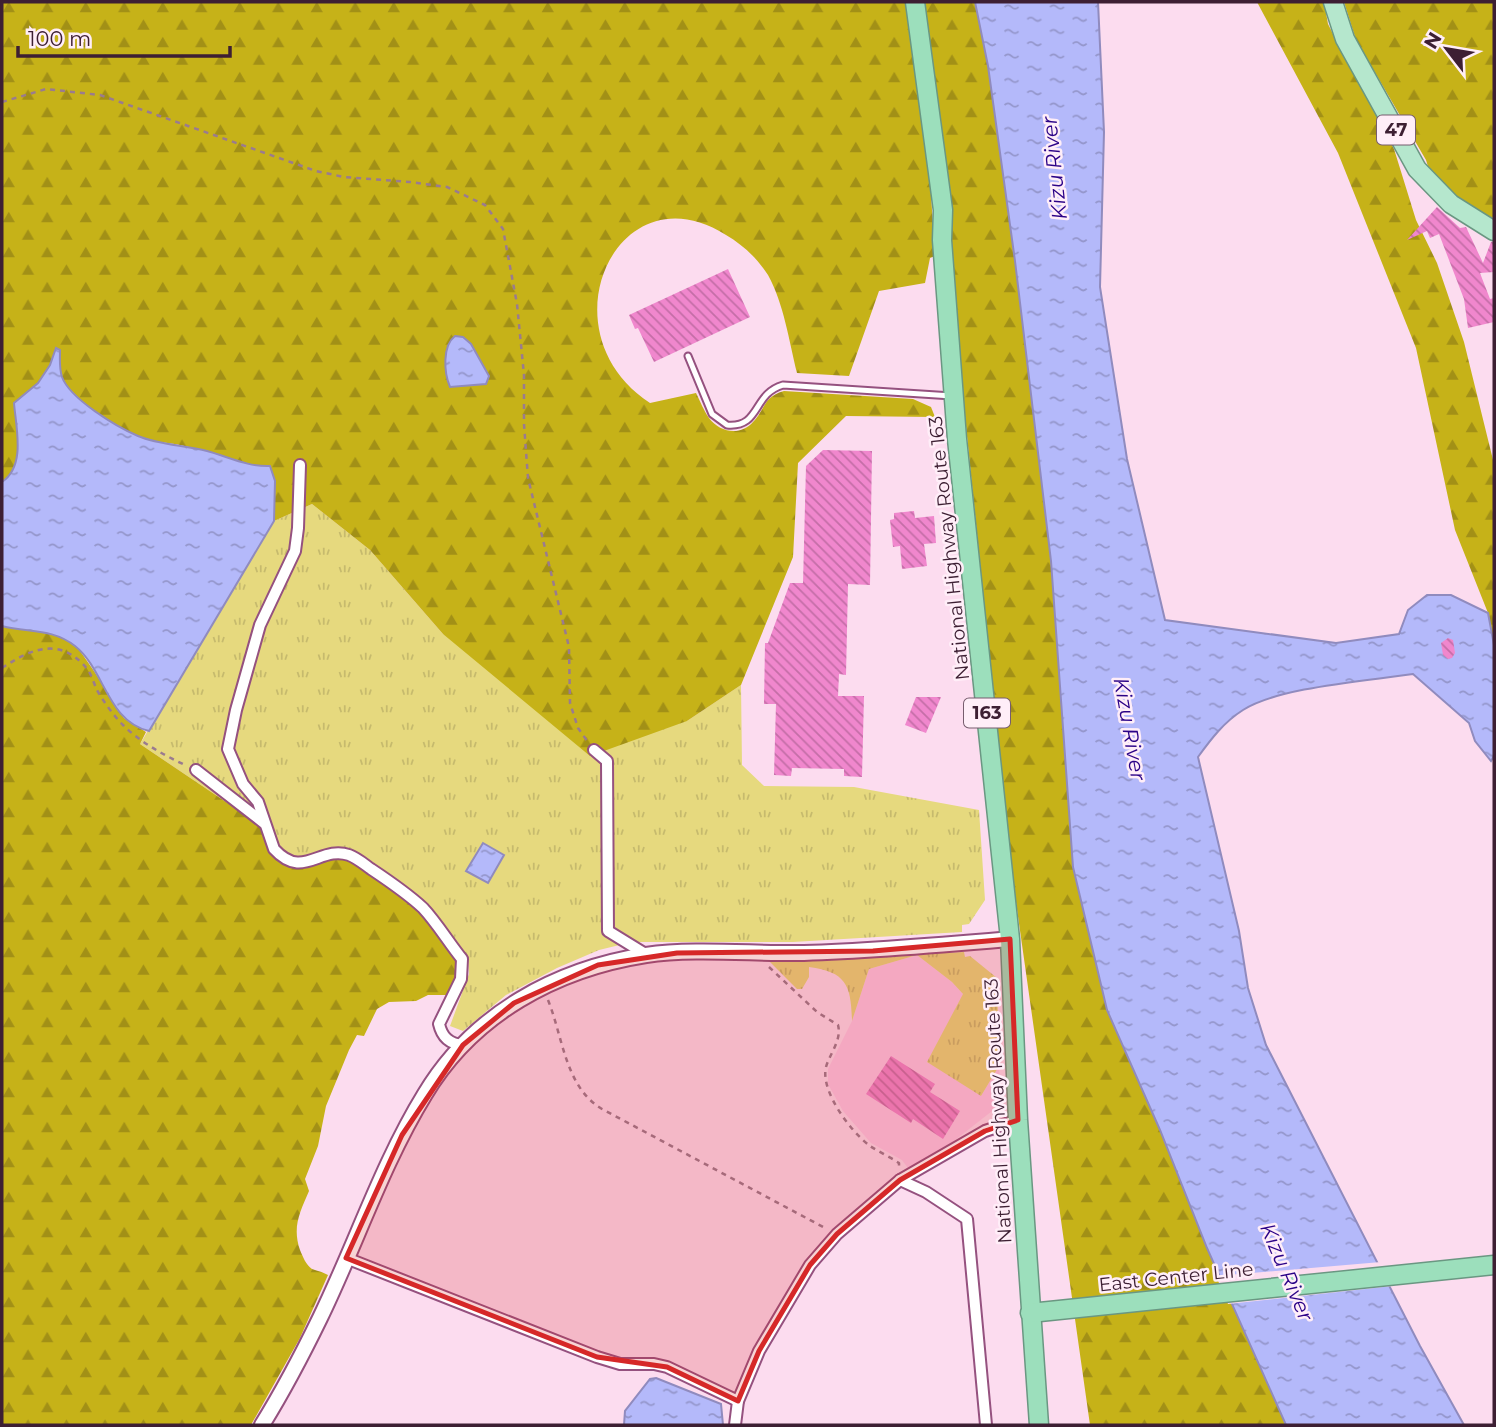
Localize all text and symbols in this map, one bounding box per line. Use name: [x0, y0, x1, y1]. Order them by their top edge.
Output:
scale bar: [18, 14, 229, 58]
north arrow: [1412, 14, 1482, 84]
text: 100 m: [28, 26, 91, 51]
text: N: [1419, 28, 1447, 53]
water label: Kizu River: [1036, 114, 1072, 221]
road number: 47: [1377, 116, 1415, 145]
street label: National Highway Route 163: [924, 415, 974, 681]
water label: Kizu River: [1109, 676, 1151, 783]
road number: 163: [964, 698, 1010, 728]
street label: National Highway Route 163: [980, 978, 1016, 1244]
water label: Kizu River: [1255, 1219, 1319, 1325]
street label: East Center Line: [1098, 1257, 1254, 1297]

